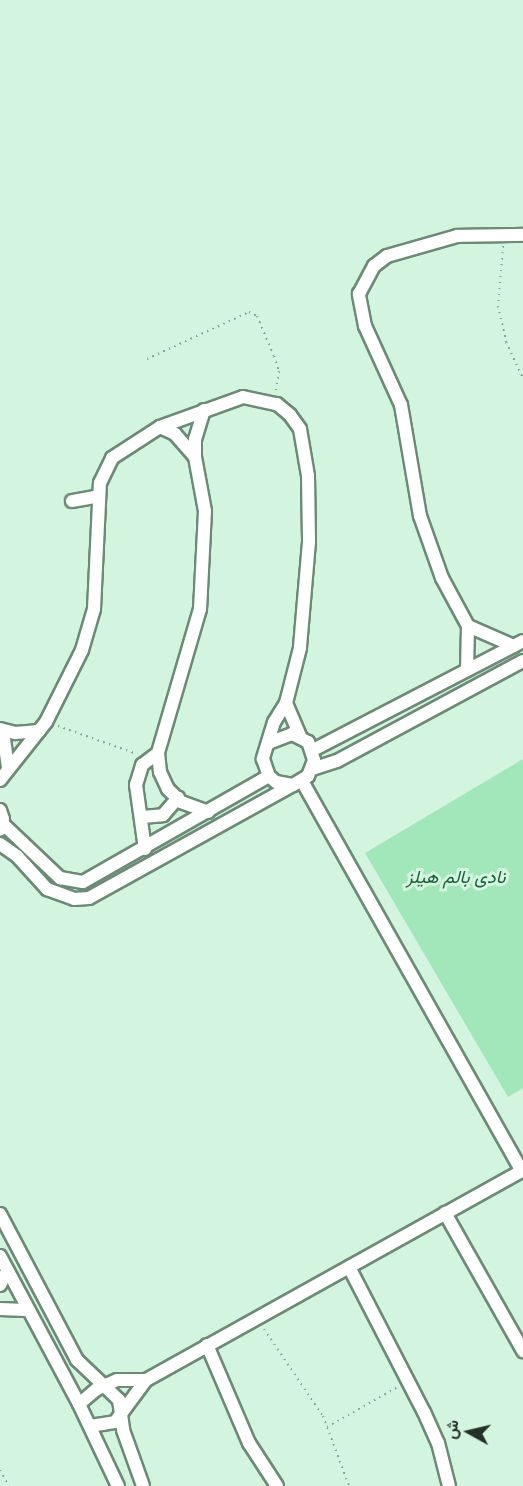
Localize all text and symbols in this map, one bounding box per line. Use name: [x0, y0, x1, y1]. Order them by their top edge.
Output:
park label: نادى بالم هيلز: [407, 866, 505, 888]
north arrow: [439, 1402, 499, 1462]
text: ش: [440, 1419, 462, 1440]

